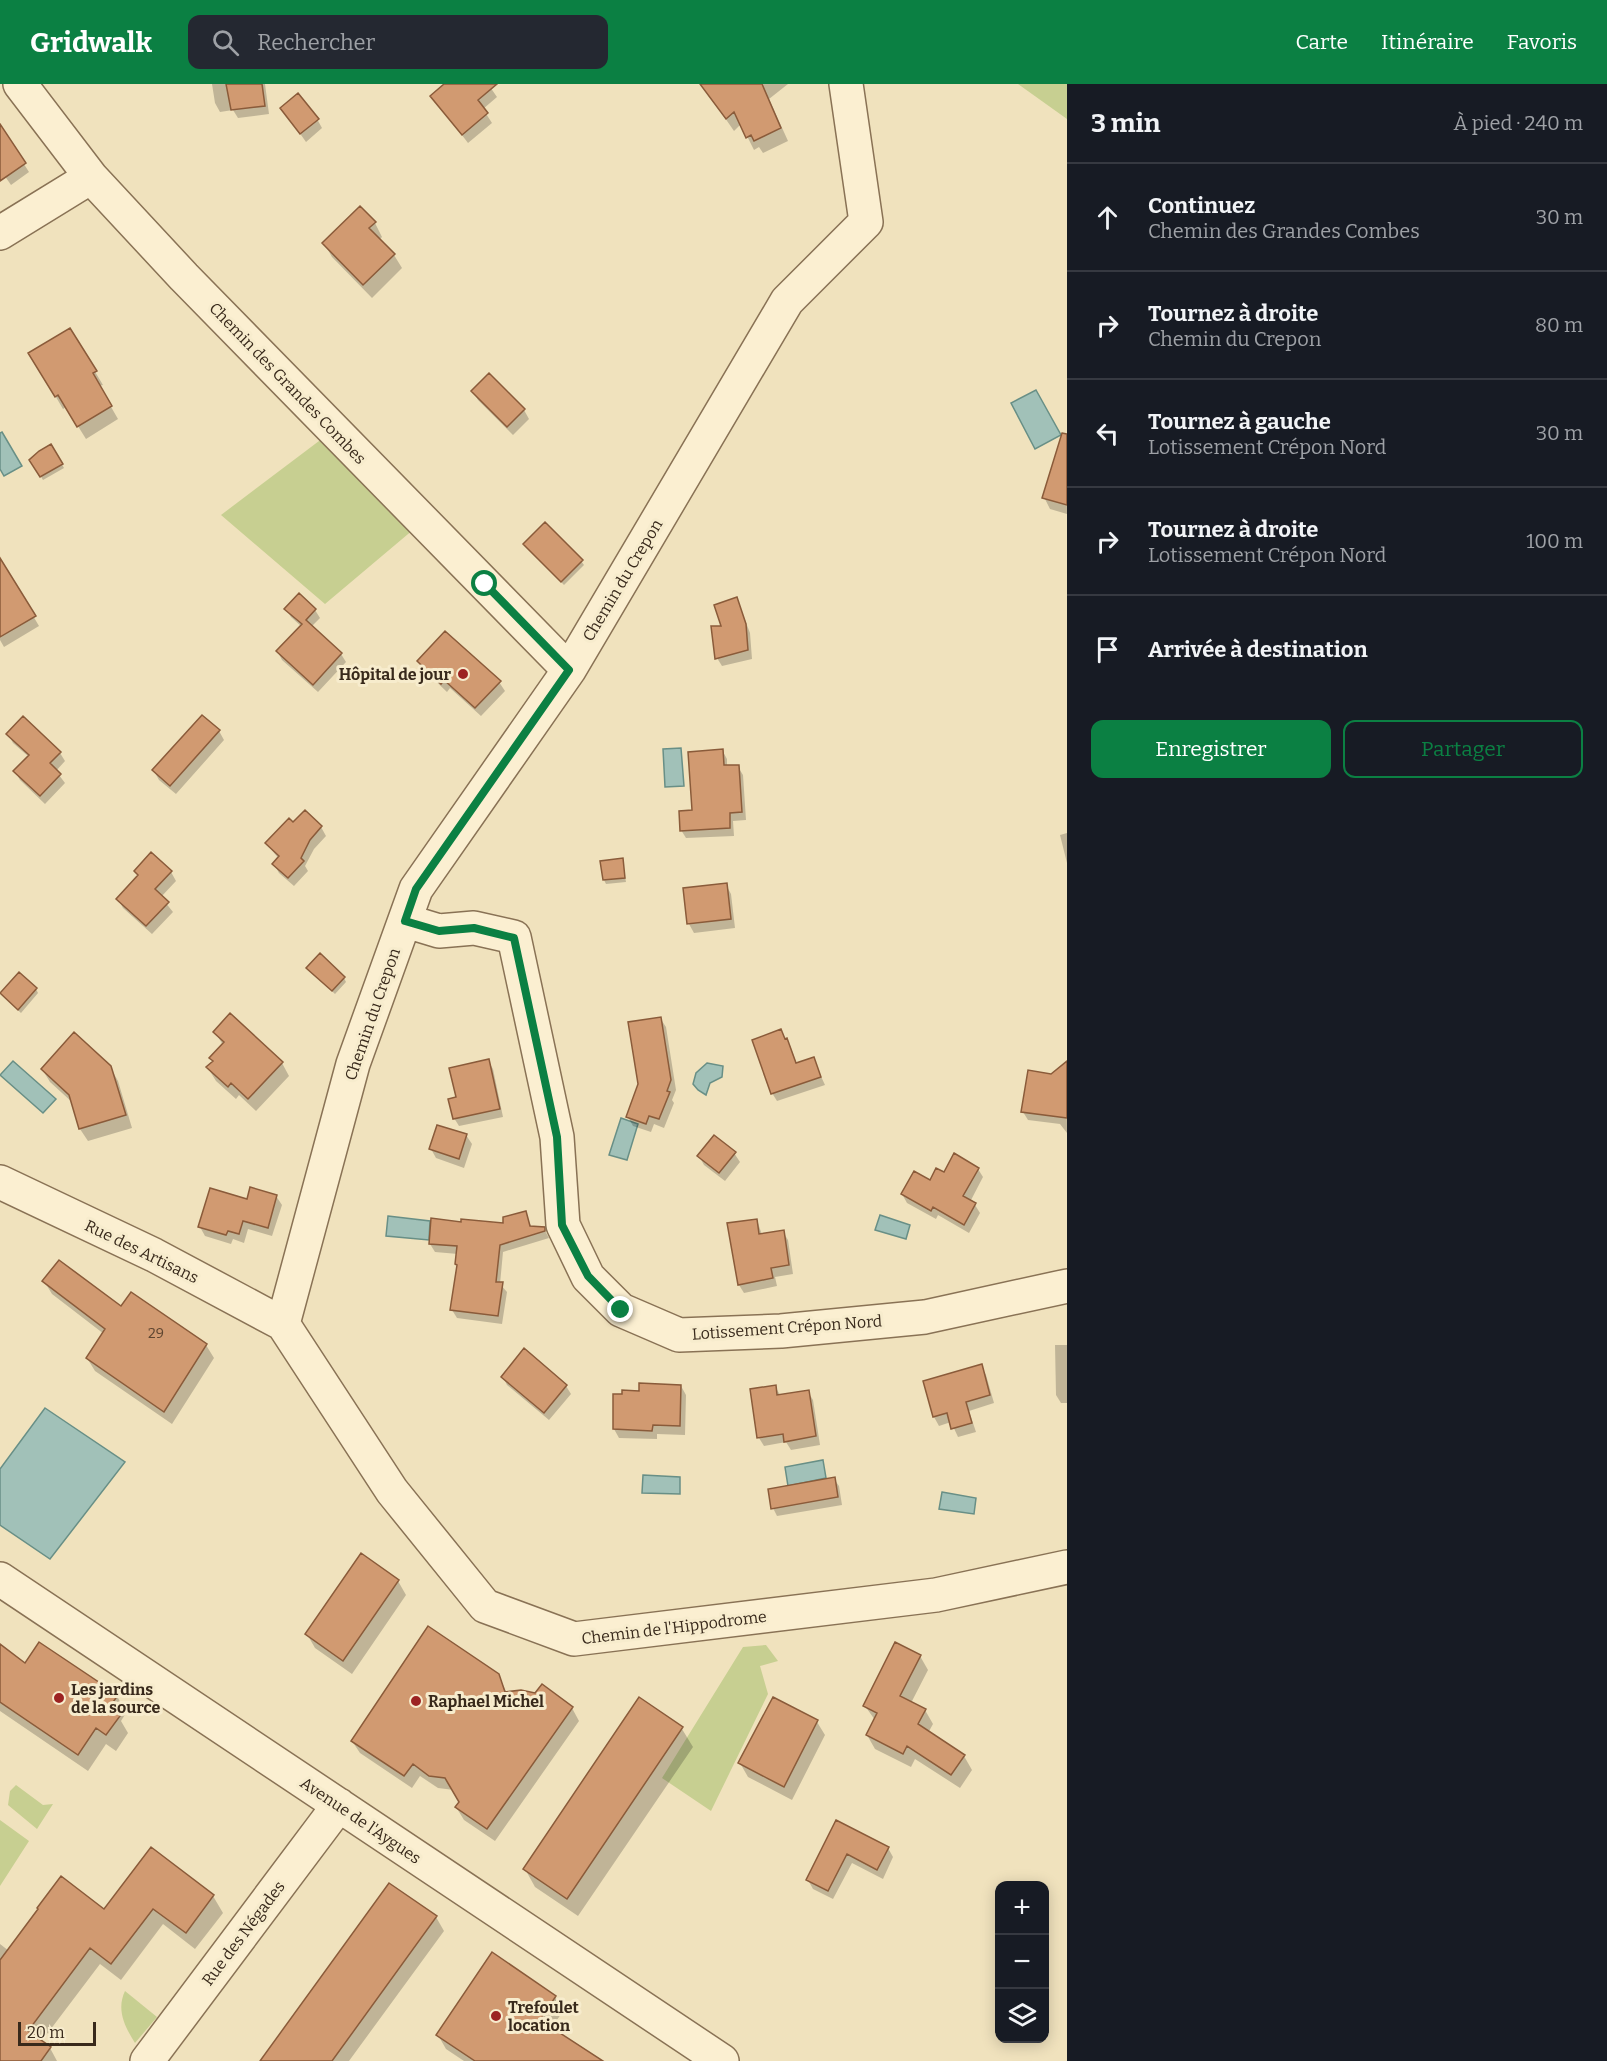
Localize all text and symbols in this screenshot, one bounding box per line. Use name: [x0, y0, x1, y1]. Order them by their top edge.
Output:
search box: [188, 15, 608, 69]
text: Gridwalk: [30, 26, 152, 59]
icon: search: [209, 26, 242, 59]
text: Rechercher: [257, 29, 375, 56]
text: Carte: [1295, 29, 1348, 55]
text: Itinéraire: [1381, 29, 1474, 55]
text: Favoris: [1507, 29, 1577, 55]
text: 3 min: [1091, 108, 1160, 139]
text: À pied · 240 m: [1453, 111, 1583, 135]
text: Continuez: [1148, 192, 1255, 219]
icon: ahead: [1091, 201, 1124, 234]
text: 30 m: [1536, 205, 1583, 229]
text: Chemin des Grandes Combes: [1148, 219, 1420, 243]
street label: Chemin des Grandes Combes: [205, 299, 370, 468]
text: Tournez à droite: [1148, 300, 1318, 327]
icon: right: [1091, 309, 1124, 342]
text: 80 m: [1535, 313, 1583, 337]
text: Chemin du Crepon: [1148, 327, 1321, 351]
text: Tournez à gauche: [1148, 408, 1331, 435]
icon: left: [1091, 417, 1124, 450]
text: 30 m: [1536, 421, 1583, 445]
text: Lotissement Crépon Nord: [1148, 435, 1386, 459]
street label: Chemin du Crepon: [579, 516, 666, 645]
text: Tournez à droite: [1148, 516, 1318, 543]
icon: right: [1091, 525, 1124, 558]
text: 100 m: [1526, 529, 1583, 553]
text: Lotissement Crépon Nord: [1148, 543, 1386, 567]
route start: [471, 570, 497, 596]
icon: arrive: [1091, 633, 1124, 666]
text: Arrivée à destination: [1148, 636, 1368, 663]
place label: Hôpital de jour: [339, 665, 451, 684]
marker: Hôpital de jour: [456, 667, 470, 681]
button: Enregistrer: [1091, 720, 1331, 778]
button: Partager: [1343, 720, 1583, 778]
street label: Chemin du Crepon: [341, 945, 404, 1083]
street label: Rue des Artisans: [82, 1216, 202, 1287]
route end: [607, 1296, 633, 1322]
street label: Lotissement Crépon Nord: [691, 1311, 883, 1344]
house number: 29: [148, 1325, 164, 1342]
street label: Chemin de l'Hippodrome: [580, 1607, 768, 1648]
place label: Les jardins de la source: [71, 1680, 161, 1717]
marker: Les jardins de la source: [52, 1691, 66, 1705]
place label: Raphael Michel: [428, 1692, 544, 1711]
marker: Raphael Michel: [409, 1694, 423, 1708]
street label: Avenue de l'Aygues: [297, 1773, 425, 1868]
street label: Rue des Négades: [198, 1877, 289, 1989]
map controls: [995, 1881, 1049, 2043]
button: +: [995, 1881, 1049, 1935]
button: −: [995, 1935, 1049, 1989]
button: layers: [995, 1989, 1049, 2043]
place label: Trefoulet location: [508, 1998, 580, 2035]
marker: Trefoulet location: [489, 2009, 503, 2023]
scale bar: [18, 2019, 96, 2046]
text: 20 m: [27, 2023, 64, 2042]

